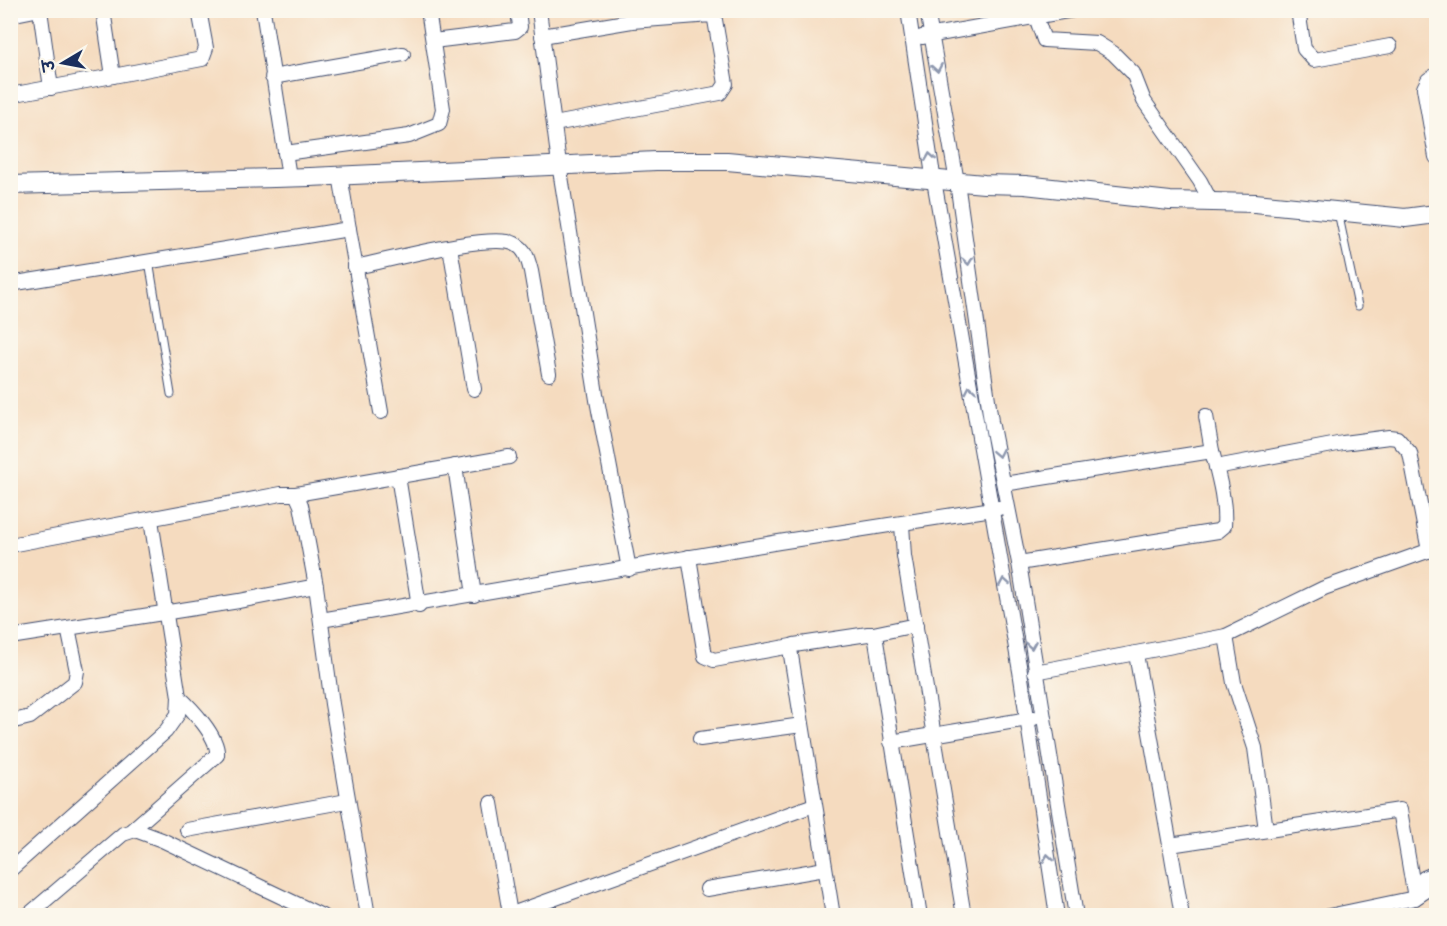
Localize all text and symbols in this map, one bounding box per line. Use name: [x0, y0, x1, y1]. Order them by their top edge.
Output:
north arrow: [33, 33, 93, 93]
text: उ: [38, 57, 59, 74]
one-way arrow: [930, 64, 942, 73]
one-way arrow: [925, 152, 937, 161]
one-way arrow: [962, 256, 974, 265]
one-way arrow: [965, 385, 977, 395]
one-way arrow: [991, 448, 1004, 458]
one-way arrow: [998, 578, 1011, 588]
one-way arrow: [1024, 641, 1036, 650]
one-way arrow: [1042, 853, 1054, 862]

